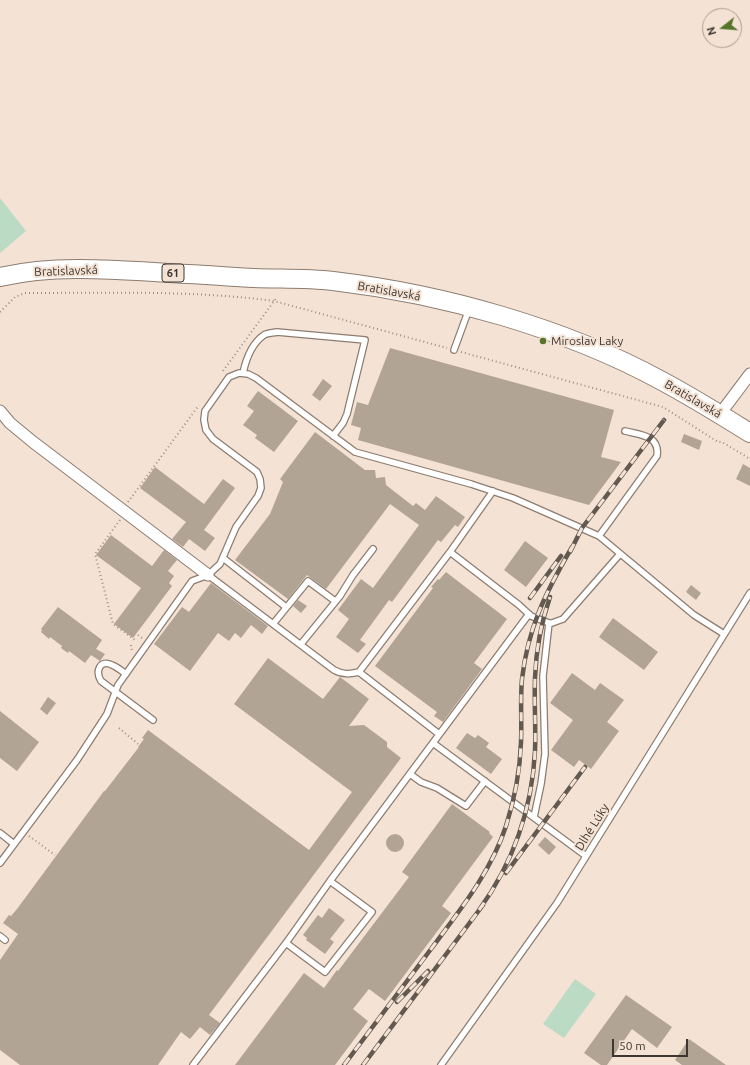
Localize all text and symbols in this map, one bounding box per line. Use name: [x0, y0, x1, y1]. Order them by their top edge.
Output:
north arrow: [702, 8, 742, 48]
text: N: [705, 26, 718, 37]
street label: Bratislavská: [34, 263, 98, 279]
road number: 61: [162, 264, 184, 282]
street label: Bratislavská: [356, 278, 422, 304]
place label: Miroslav Laky: [551, 334, 623, 348]
marker: Miroslav Laky: [538, 336, 548, 346]
street label: Bratislavská: [662, 377, 724, 421]
street label: Dlhé Lúky: [572, 801, 612, 853]
scale bar: [614, 1031, 690, 1057]
text: 50 m: [619, 1039, 646, 1052]

